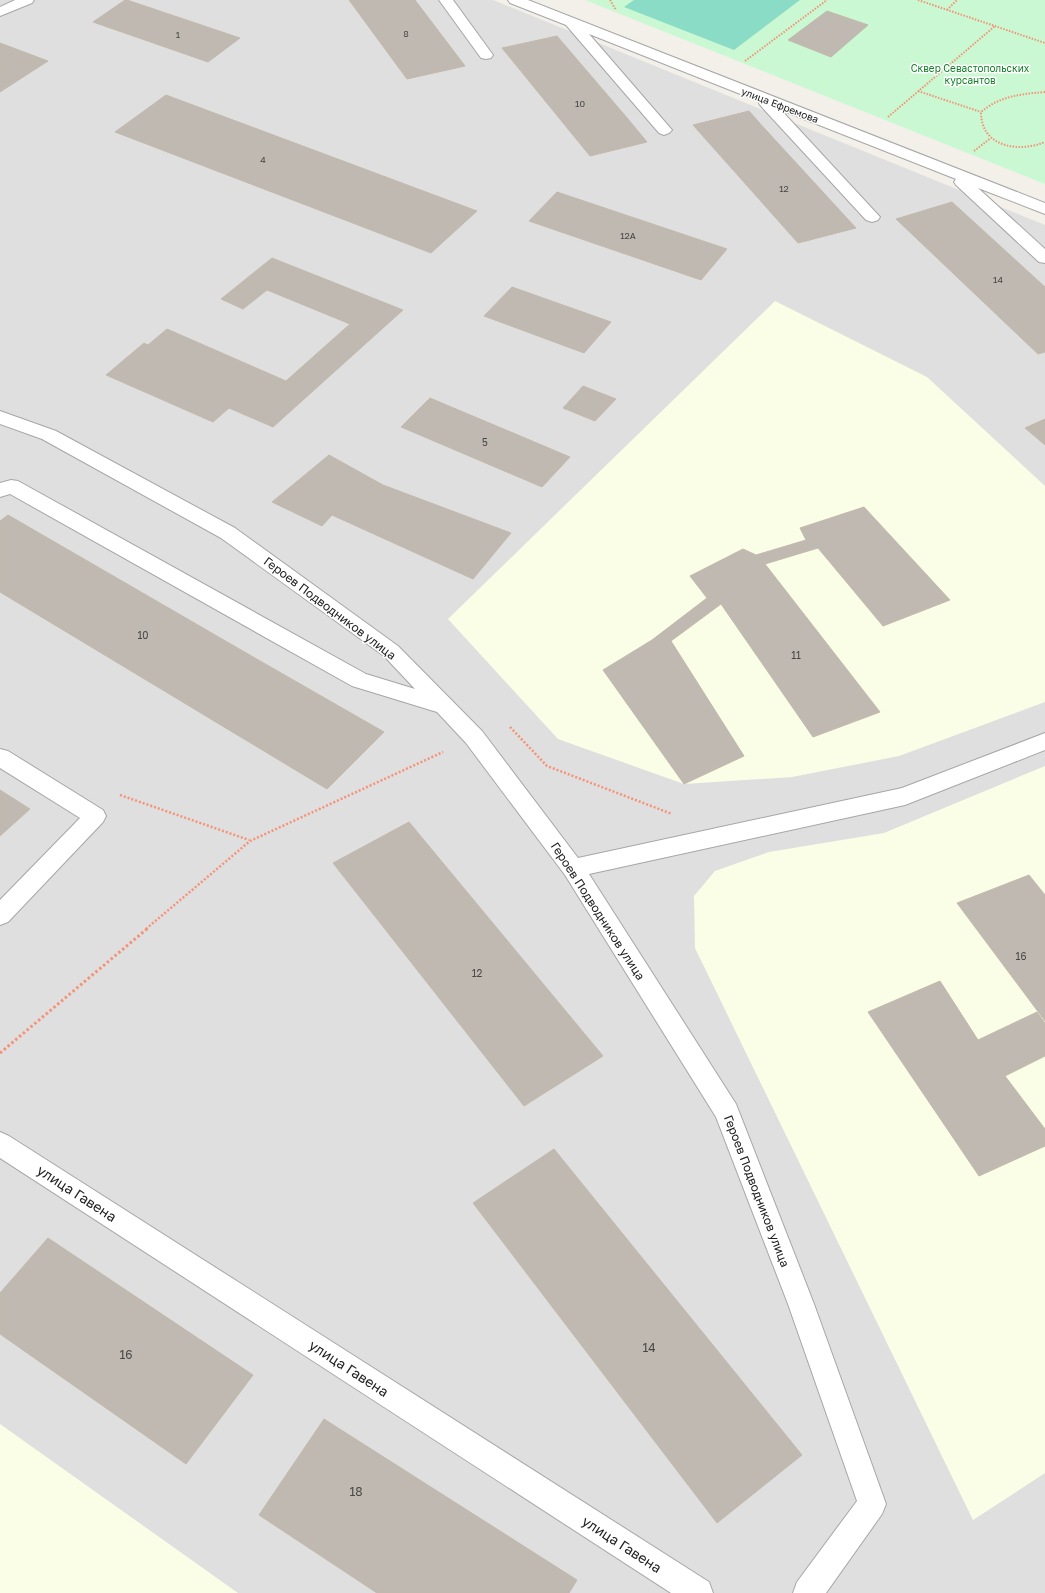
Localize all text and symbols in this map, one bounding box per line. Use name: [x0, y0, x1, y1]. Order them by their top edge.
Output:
house number: 8: [403, 28, 409, 39]
house number: 1: [176, 29, 181, 40]
park label: Сквер Севастопольских курсантов: [911, 62, 1030, 86]
street label: улица Ефремова: [740, 85, 820, 125]
house number: 10: [575, 98, 585, 109]
house number: 4: [260, 154, 266, 165]
house number: 12: [779, 183, 789, 194]
house number: 12А: [620, 230, 636, 241]
house number: 14: [993, 274, 1003, 285]
house number: 5: [482, 436, 488, 448]
street label: Героев Подводников улица: [261, 553, 399, 663]
house number: 10: [137, 629, 149, 641]
house number: 11: [791, 649, 801, 661]
street label: Героев Подводников улица: [548, 839, 648, 983]
house number: 16: [1016, 950, 1026, 962]
house number: 12: [472, 967, 483, 979]
street label: Героев Подводников улица: [721, 1113, 793, 1269]
street label: улица Гавена: [34, 1161, 120, 1225]
street label: улица Гавена: [306, 1336, 392, 1400]
house number: 14: [642, 1340, 656, 1355]
house number: 16: [119, 1347, 133, 1362]
house number: 18: [349, 1484, 363, 1499]
street label: улица Гавена: [579, 1512, 665, 1576]

